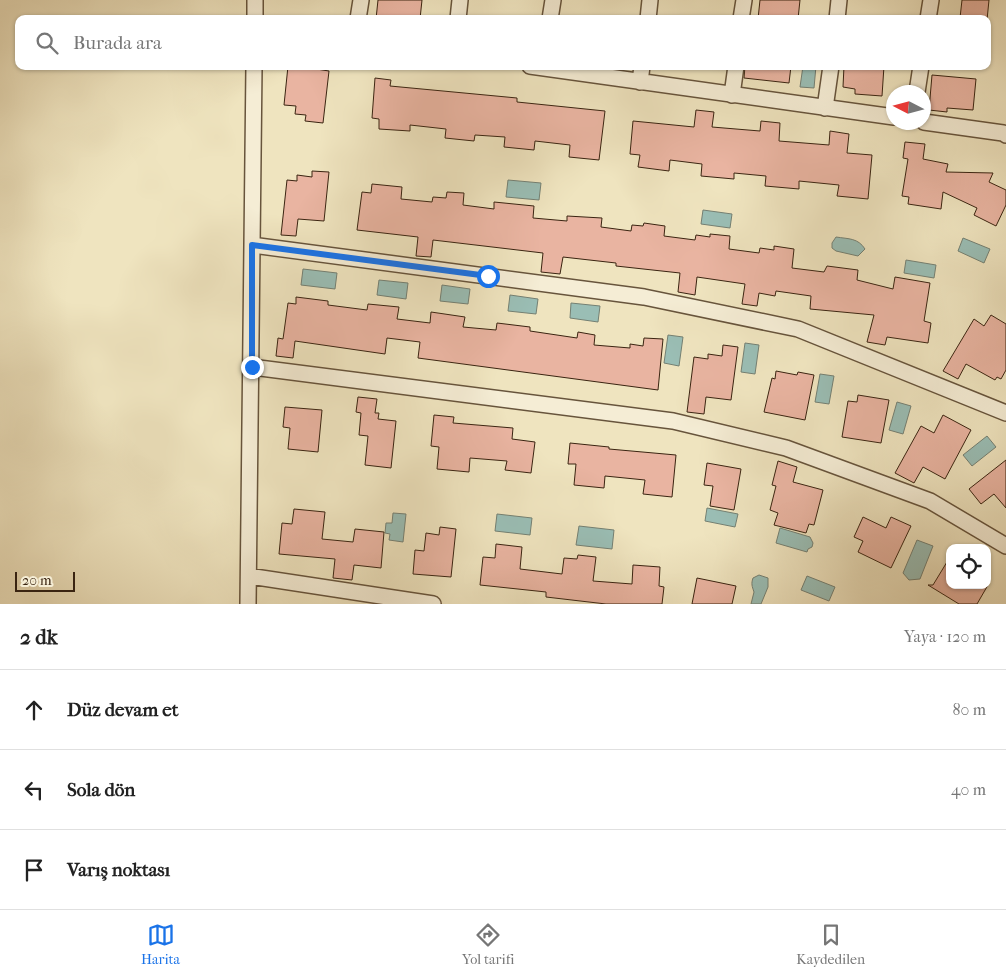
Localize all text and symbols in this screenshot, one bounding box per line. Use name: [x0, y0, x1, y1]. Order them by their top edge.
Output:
search box: [15, 15, 991, 70]
icon: search: [33, 29, 61, 57]
text: Burada ara: [73, 32, 162, 54]
north arrow: [886, 85, 931, 130]
route start: [477, 265, 500, 288]
route end: [241, 356, 264, 379]
map controls: [946, 544, 991, 589]
button: locate: [946, 544, 991, 589]
scale bar: [15, 569, 75, 592]
text: 20 m: [22, 572, 52, 589]
text: 2 dk: [20, 625, 58, 649]
text: Yaya · 120 m: [904, 627, 986, 646]
icon: ahead: [20, 696, 48, 724]
text: Düz devam et: [67, 699, 178, 721]
text: 80 m: [952, 700, 986, 719]
icon: left: [20, 776, 48, 804]
text: Sola dön: [67, 779, 135, 801]
text: 40 m: [951, 780, 986, 799]
icon: arrive: [20, 856, 48, 884]
text: Varış noktası: [67, 859, 170, 881]
tab: Harita: [141, 921, 180, 968]
tab: Yol tarifi: [462, 921, 514, 968]
tab: Kaydedilen: [796, 921, 865, 968]

